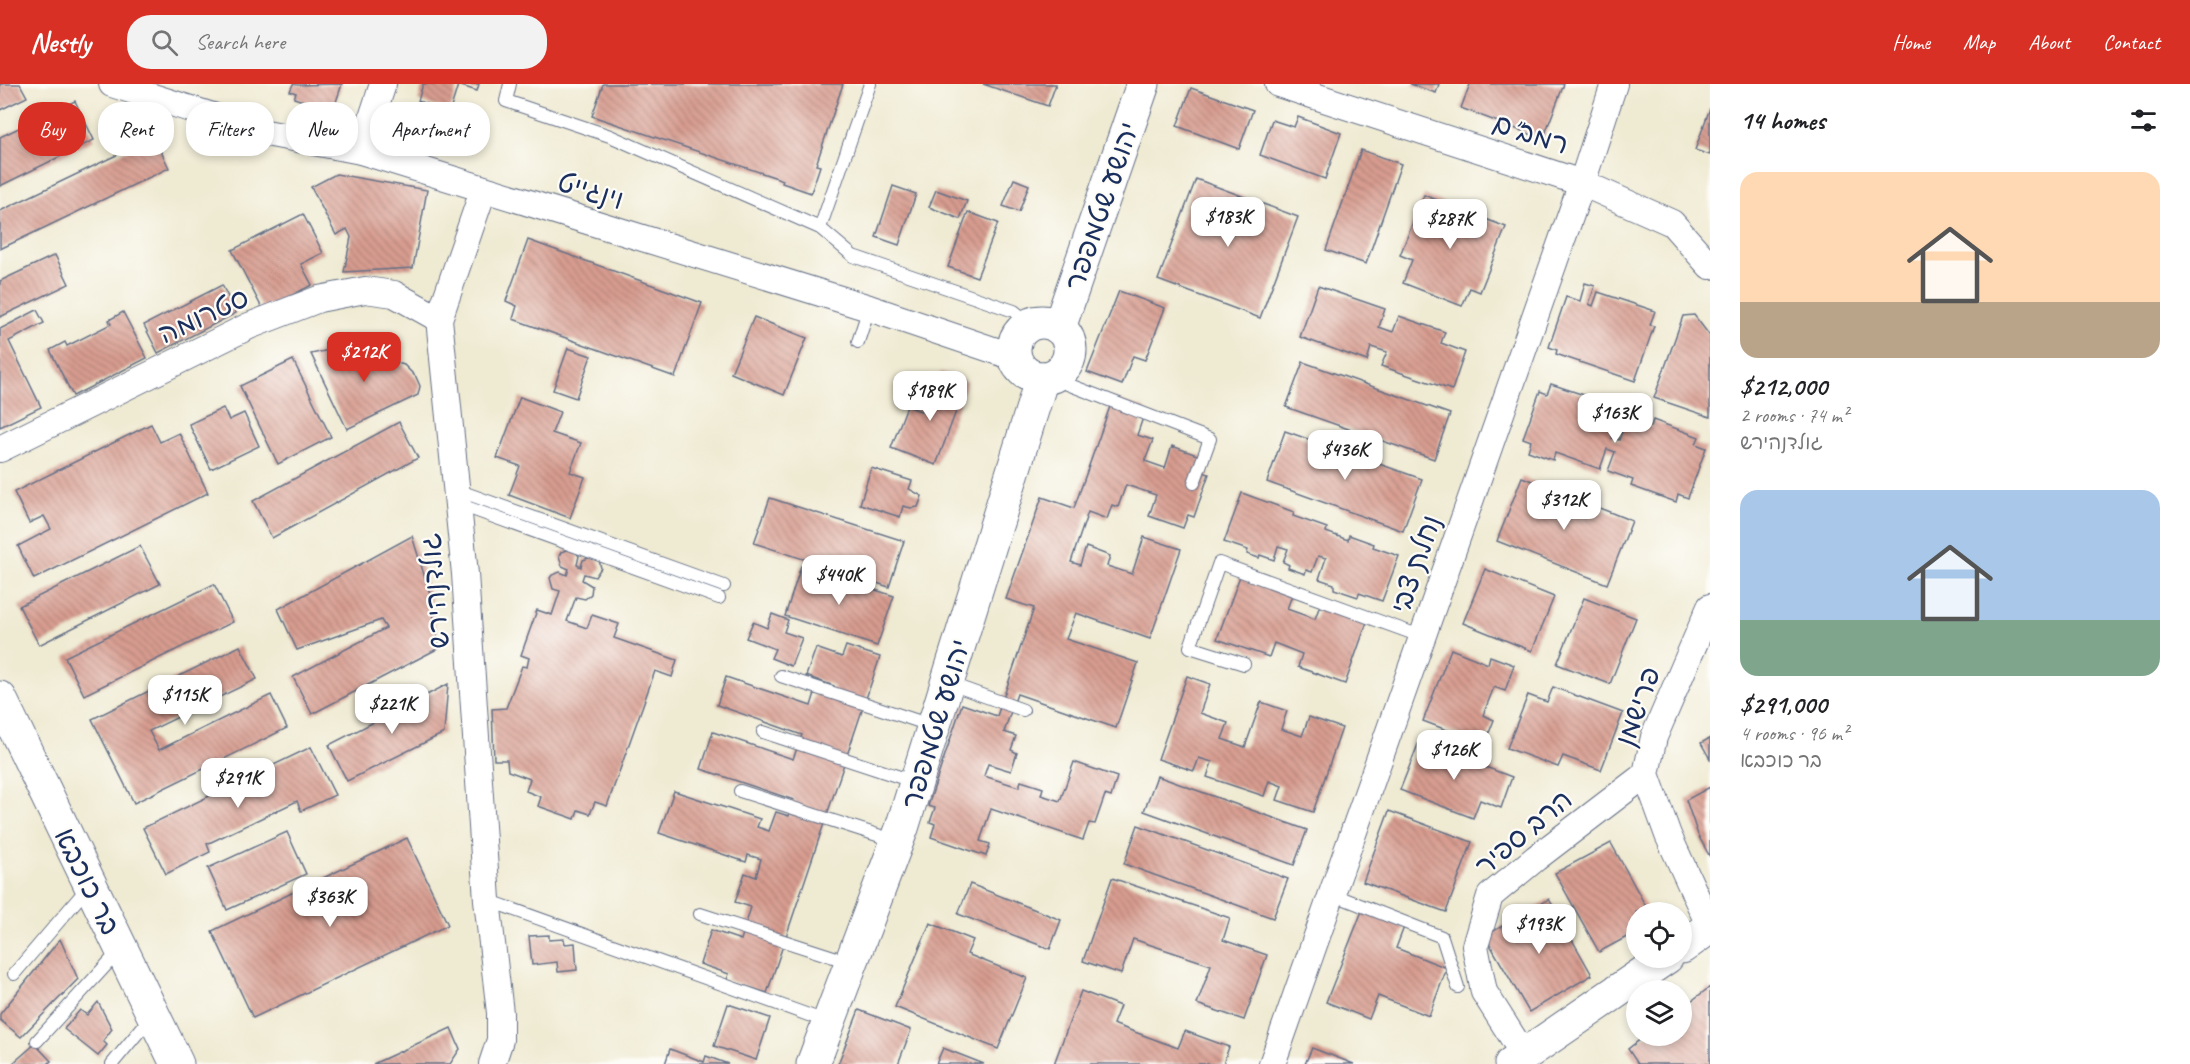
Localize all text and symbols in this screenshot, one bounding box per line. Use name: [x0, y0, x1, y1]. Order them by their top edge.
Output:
search box: [127, 15, 547, 69]
text: Nestly: [30, 25, 91, 60]
icon: search: [148, 26, 181, 59]
text: Search here: [196, 28, 285, 56]
text: Home: [1892, 29, 1930, 55]
text: Map: [1963, 29, 1995, 55]
text: About: [2028, 29, 2070, 55]
text: Contact: [2103, 29, 2160, 55]
chip: Buy: [18, 102, 86, 156]
chip: Rent: [98, 102, 174, 156]
chip: Filters: [186, 102, 274, 156]
chip: New: [286, 102, 358, 156]
chip: Apartment: [370, 102, 490, 156]
text: 14 homes: [1740, 104, 1825, 137]
icon: filters: [2127, 104, 2160, 137]
street label: רמב"ם: [1489, 105, 1573, 162]
street label: יהושע שטמפפר: [1056, 118, 1147, 295]
street label: וינגייט: [554, 164, 628, 217]
pin: $183K: [1186, 197, 1270, 248]
pin: $287K: [1408, 199, 1492, 250]
text: $183K: [1205, 204, 1251, 229]
text: $287K: [1427, 206, 1473, 231]
icon: home: [1896, 211, 2004, 319]
street label: סטרומה: [152, 279, 254, 352]
pin: $212K: [322, 332, 406, 383]
text: $212K: [341, 339, 387, 364]
text: $212,000: [1740, 370, 1827, 403]
pin: $189K: [888, 371, 972, 422]
text: $189K: [907, 378, 953, 403]
pin: $163K: [1573, 393, 1657, 444]
text: $163K: [1592, 400, 1638, 425]
text: 2 rooms · 74 m²: [1740, 403, 1848, 428]
pin: $436K: [1303, 430, 1387, 481]
text: גולדנהירש: [1740, 430, 1823, 455]
text: $436K: [1322, 437, 1368, 462]
pin: $312K: [1522, 480, 1606, 531]
text: $312K: [1541, 487, 1587, 512]
street label: נחלת צבי: [1382, 510, 1449, 618]
icon: home: [1896, 529, 2004, 637]
street label: גולדנהירש: [412, 532, 457, 650]
pin: $440K: [797, 555, 881, 606]
text: $440K: [816, 562, 862, 587]
street label: יהושע שטמפפר: [893, 635, 978, 813]
street label: פרישמן: [1607, 662, 1668, 751]
pin: $115K: [143, 675, 227, 726]
text: $115K: [162, 682, 208, 707]
pin: $221K: [350, 684, 434, 735]
text: $291,000: [1740, 688, 1827, 721]
text: $221K: [369, 691, 415, 716]
text: 4 rooms · 96 m²: [1740, 721, 1848, 746]
pin: $126K: [1412, 730, 1496, 781]
text: $126K: [1431, 737, 1477, 762]
text: בר כוכבא: [1740, 748, 1822, 773]
pin: $291K: [196, 758, 280, 809]
text: $291K: [215, 765, 261, 790]
street label: הרב ספיר: [1467, 781, 1579, 883]
street label: בר כוכבא: [47, 822, 128, 940]
pin: $363K: [288, 877, 372, 928]
text: $363K: [307, 884, 353, 909]
map controls: [1626, 902, 1692, 1046]
button: locate: [1626, 902, 1692, 968]
pin: $193K: [1497, 904, 1581, 955]
text: $193K: [1516, 911, 1562, 936]
button: layers: [1626, 980, 1692, 1046]

